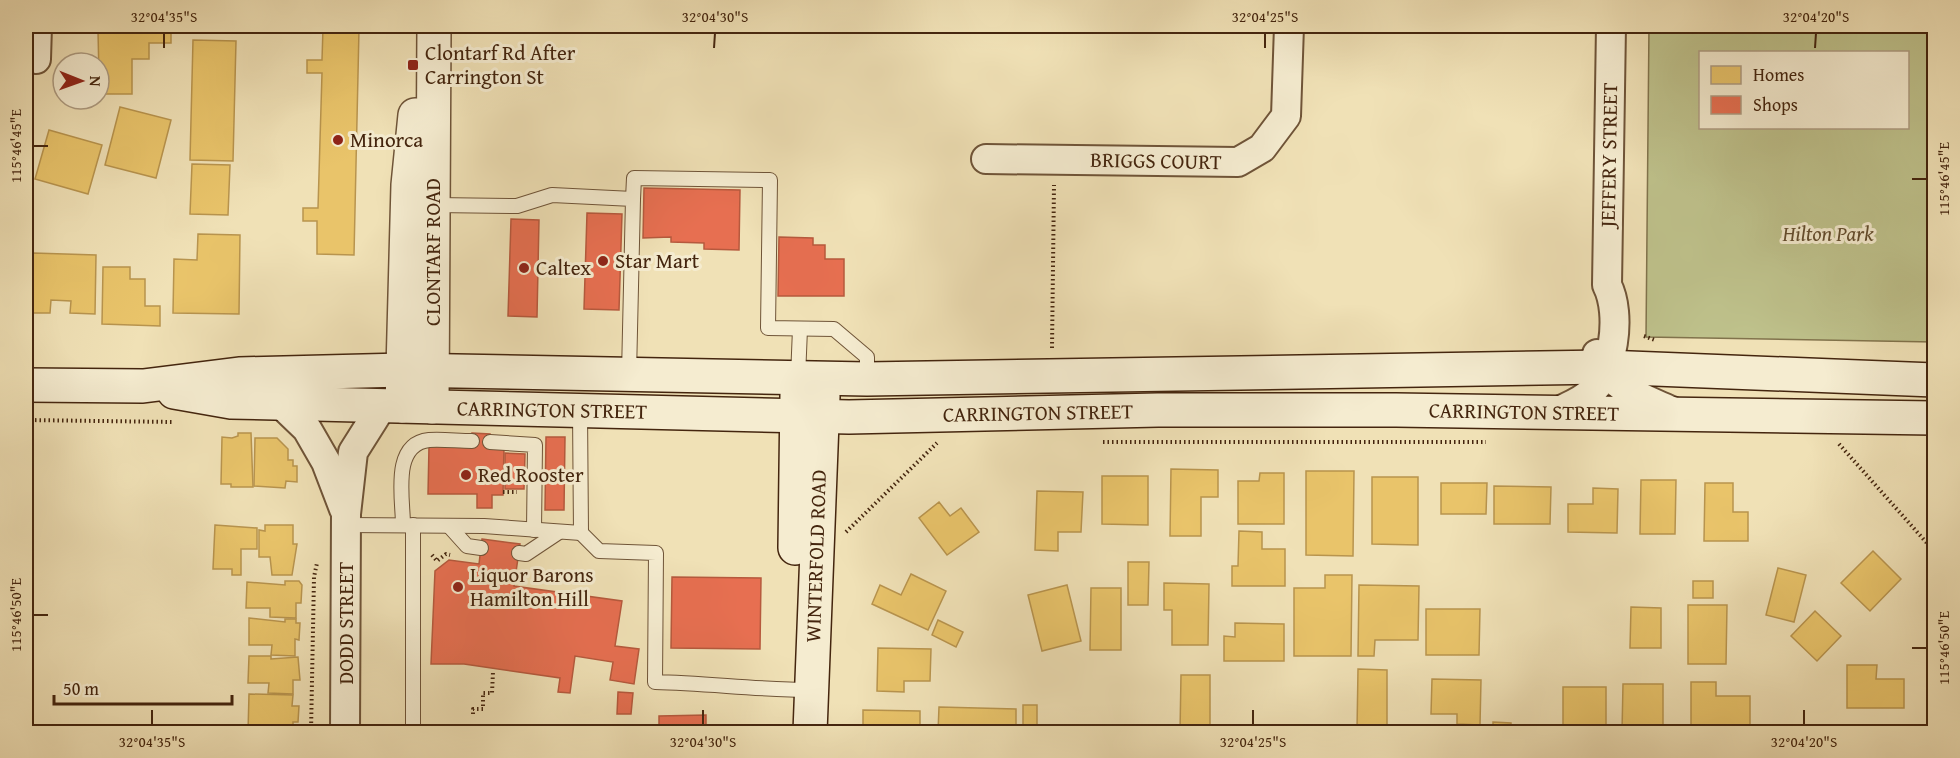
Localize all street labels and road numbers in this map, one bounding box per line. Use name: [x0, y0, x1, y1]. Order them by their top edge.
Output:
street label: JEFFERY STREET: [1592, 82, 1625, 231]
street label: BRIGGS COURT: [1090, 144, 1222, 177]
street label: CLONTARF ROAD: [417, 178, 448, 326]
street label: CARRINGTON STREET: [457, 392, 648, 427]
street label: CARRINGTON STREET: [1429, 394, 1620, 429]
street label: CARRINGTON STREET: [943, 395, 1134, 430]
street label: WINTERFOLD ROAD: [797, 469, 834, 643]
street label: DODD STREET: [330, 561, 361, 684]

